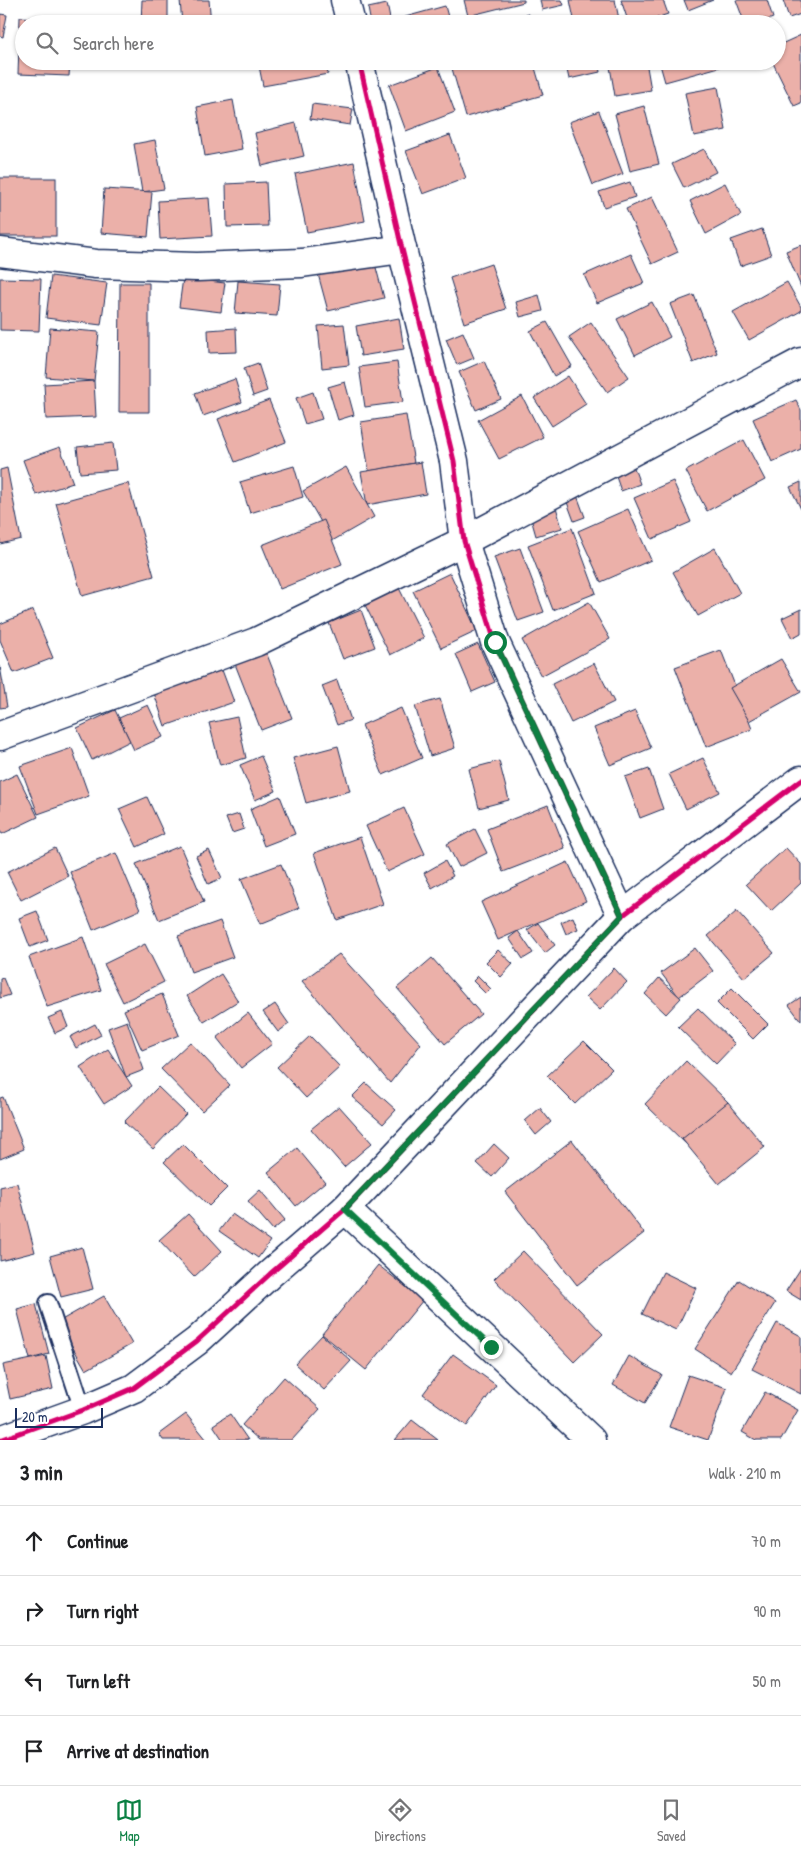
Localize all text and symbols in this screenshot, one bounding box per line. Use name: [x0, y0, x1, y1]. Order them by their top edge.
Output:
search box: [15, 15, 786, 70]
icon: search: [33, 29, 61, 57]
text: Search here: [73, 30, 154, 56]
route start: [484, 631, 507, 654]
route end: [480, 1336, 503, 1359]
scale bar: [15, 1405, 102, 1428]
text: 20 m: [22, 1407, 48, 1426]
text: 3 min: [20, 1458, 63, 1487]
text: Walk · 210 m: [708, 1462, 781, 1484]
icon: ahead: [20, 1527, 48, 1555]
text: Continue: [67, 1528, 128, 1554]
text: 70 m: [751, 1530, 781, 1552]
icon: right: [20, 1597, 48, 1625]
text: Turn right: [67, 1598, 138, 1624]
text: 90 m: [753, 1600, 781, 1622]
icon: left: [20, 1667, 48, 1695]
text: Turn left: [67, 1668, 130, 1694]
text: 50 m: [753, 1670, 781, 1692]
icon: arrive: [20, 1737, 48, 1765]
text: Arrive at destination: [67, 1738, 209, 1764]
tab: Map: [115, 1796, 143, 1845]
tab: Directions: [374, 1796, 426, 1845]
tab: Saved: [657, 1796, 686, 1845]

